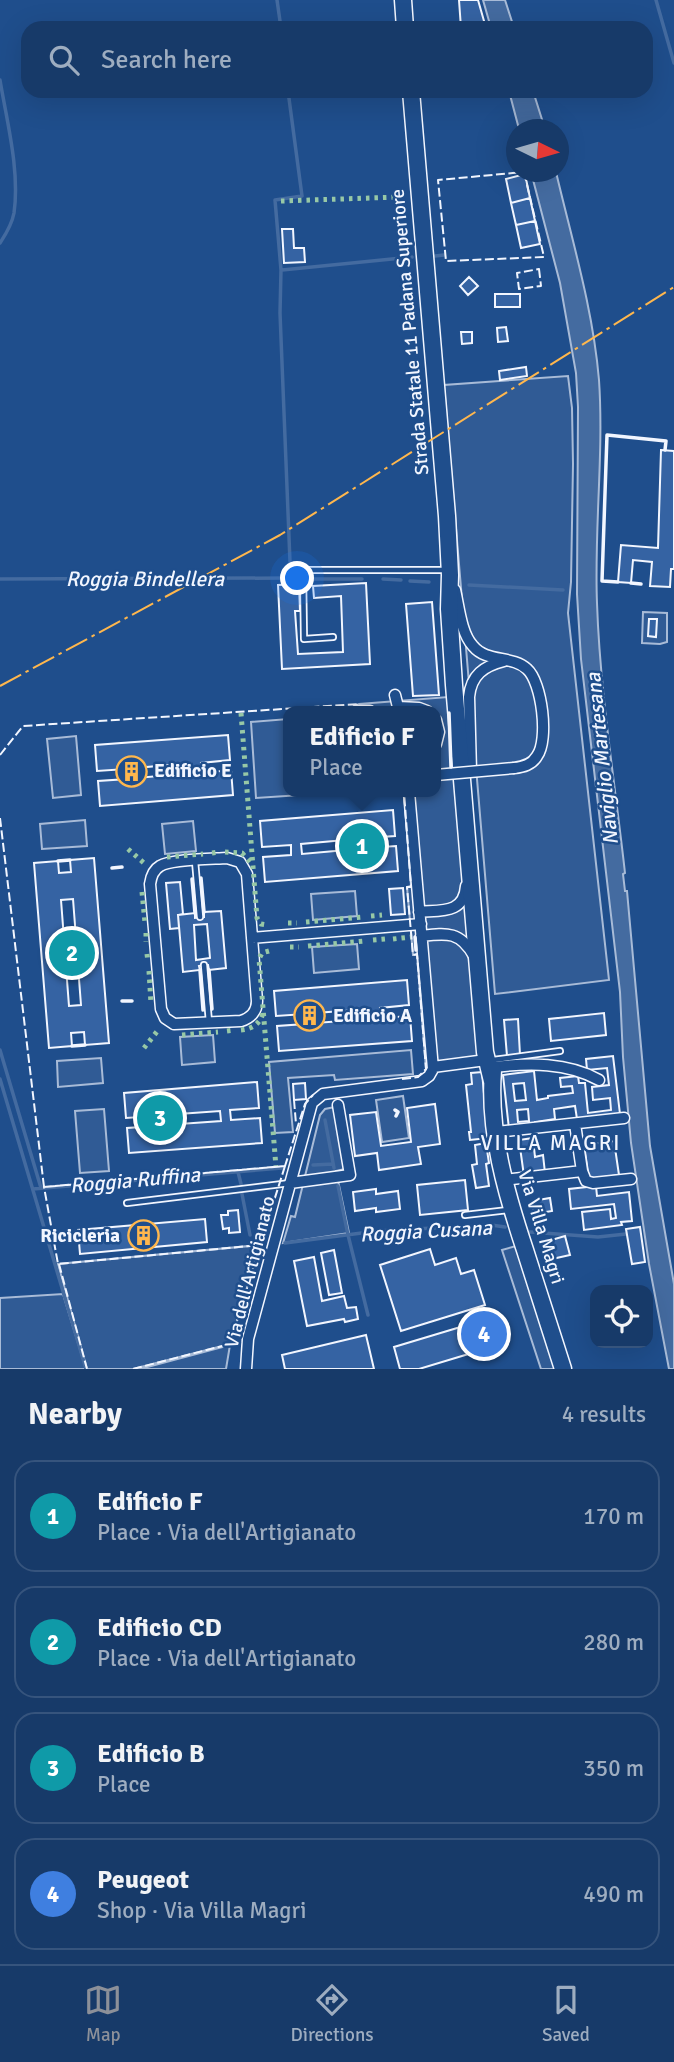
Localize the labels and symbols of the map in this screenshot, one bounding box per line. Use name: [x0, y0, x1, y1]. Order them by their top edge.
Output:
north arrow: [506, 119, 569, 182]
street label: Strada Statale 11 Padana Superiore: [386, 188, 434, 476]
your location: [280, 561, 314, 595]
water label: Roggia Bindellera: [66, 566, 226, 592]
water label: Naviglio Martesana: [580, 670, 624, 847]
building icon: Edificio E: [114, 754, 148, 788]
place label: Edificio E: [154, 759, 232, 783]
pin: 1: [339, 820, 385, 872]
pin: 2: [49, 927, 95, 979]
building icon: Edificio A: [293, 999, 327, 1033]
place label: Edificio A: [333, 1004, 412, 1028]
pin: 3: [137, 1092, 183, 1144]
district label: VILLA MAGRI: [480, 1130, 622, 1156]
water label: Roggia Ruffina: [69, 1161, 203, 1199]
street label: Via Villa Magri: [512, 1167, 570, 1287]
street label: Via dell'Artigianato: [220, 1193, 280, 1350]
water label: Roggia Cusana: [359, 1214, 494, 1247]
building icon: Ricicleria: [126, 1219, 160, 1253]
place label: Ricicleria: [40, 1224, 120, 1248]
pin: 4: [461, 1308, 507, 1360]

